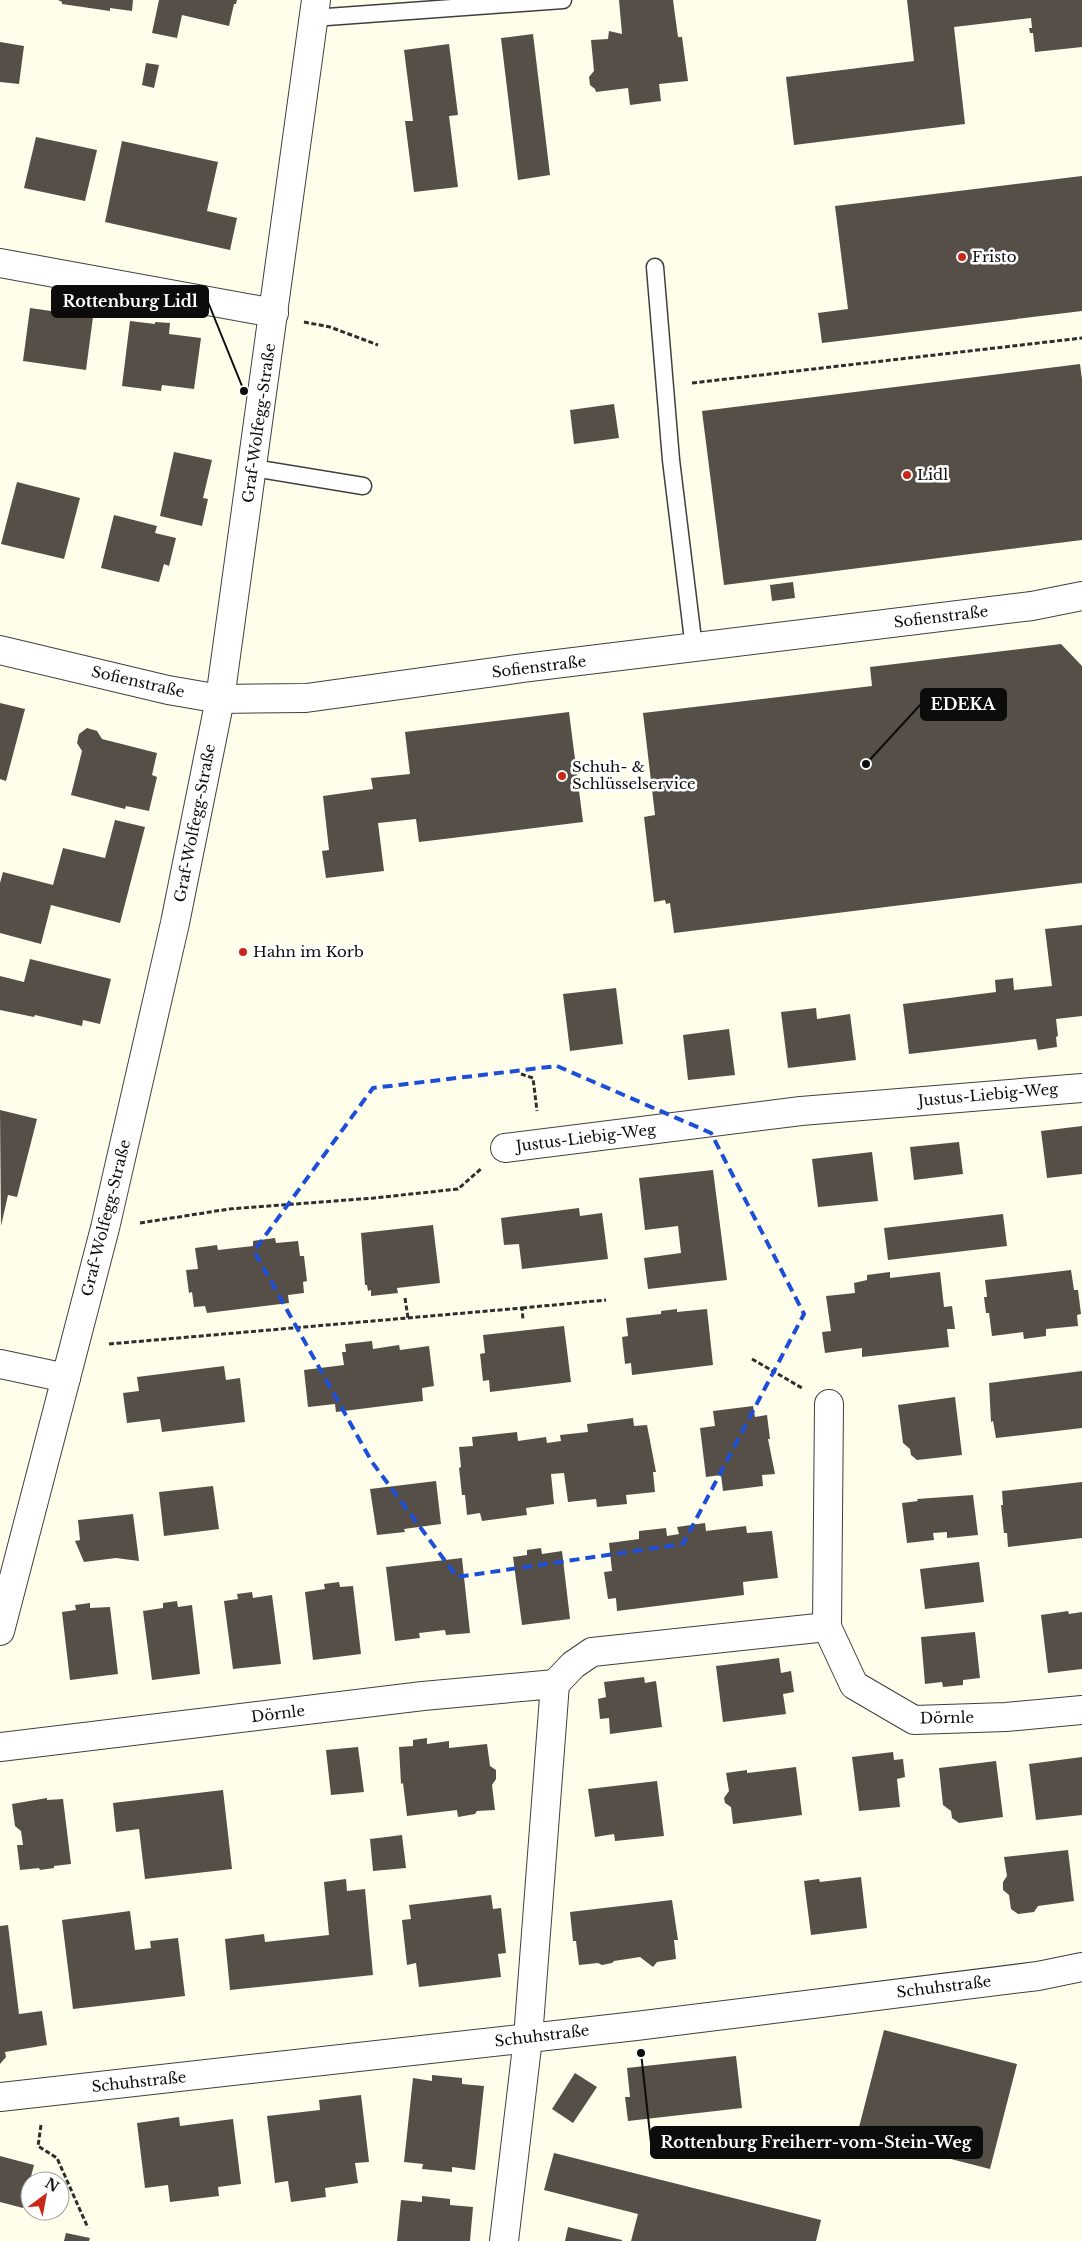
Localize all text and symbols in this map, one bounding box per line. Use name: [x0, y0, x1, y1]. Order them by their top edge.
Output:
place label: Fristo: [972, 247, 1017, 266]
marker: Fristo: [956, 251, 968, 263]
callout: Rottenburg Lidl: [52, 286, 208, 317]
text: Rottenburg Lidl: [62, 291, 198, 311]
street label: Graf-Wolfegg-Straße: [238, 342, 279, 504]
place label: Lidl: [917, 465, 948, 484]
marker: Lidl: [901, 469, 913, 481]
street label: Sofienstraße: [893, 601, 989, 632]
street label: Sofienstraße: [491, 651, 587, 682]
street label: Sofienstraße: [90, 662, 187, 701]
callout: EDEKA: [921, 689, 1006, 720]
text: EDEKA: [930, 694, 997, 714]
street label: Graf-Wolfegg-Straße: [170, 742, 219, 904]
place label: Schuh- & Schlüsselservice: [572, 757, 696, 793]
marker: Schuh- & Schlüsselservice: [556, 770, 568, 782]
place label: Hahn im Korb: [253, 942, 364, 961]
marker: Hahn im Korb: [237, 946, 249, 958]
street label: Justus-Liebig-Weg: [915, 1079, 1060, 1110]
street label: Justus-Liebig-Weg: [513, 1119, 658, 1156]
street label: Graf-Wolfegg-Straße: [77, 1138, 134, 1298]
street label: Dörnle: [250, 1701, 306, 1726]
street label: Dörnle: [920, 1708, 974, 1727]
street label: Schuhstraße: [896, 1971, 992, 2002]
street label: Schuhstraße: [494, 2020, 590, 2051]
street label: Schuhstraße: [91, 2067, 187, 2096]
callout: Rottenburg Freiherr-vom-Stein-Weg: [651, 2127, 982, 2158]
text: Rottenburg Freiherr-vom-Stein-Weg: [660, 2132, 973, 2152]
north arrow: [20, 2171, 70, 2221]
text: N: [42, 2174, 62, 2196]

